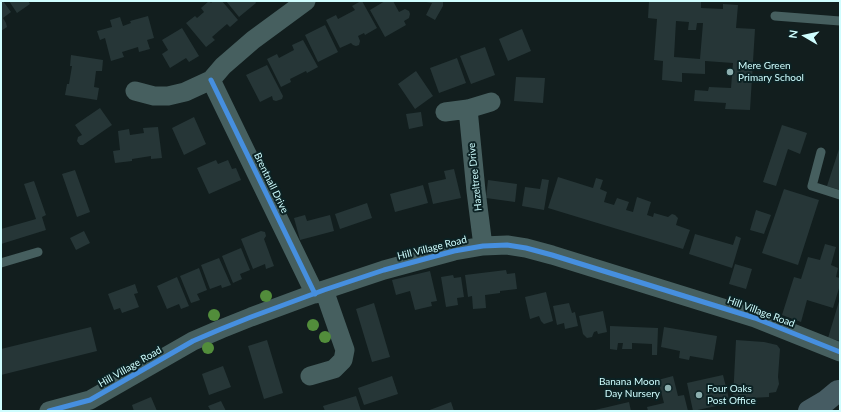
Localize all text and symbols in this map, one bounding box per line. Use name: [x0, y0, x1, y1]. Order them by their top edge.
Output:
north arrow: [785, 16, 825, 56]
text: N: [786, 29, 800, 39]
place label: Mere Green Primary School: [738, 60, 804, 84]
marker: Mere Green Primary School: [725, 67, 735, 77]
street label: Hazeltree Drive: [465, 142, 485, 212]
street label: Brentnall Drive: [251, 151, 291, 215]
street label: Hill Village Road: [396, 234, 468, 262]
street label: Hill Village Road: [725, 294, 797, 330]
street label: Hill Village Road: [96, 344, 164, 390]
place label: Banana Moon Day Nursery: [599, 376, 660, 400]
marker: Banana Moon Day Nursery: [663, 383, 673, 393]
place label: Four Oaks Post Office: [707, 383, 756, 406]
marker: Four Oaks Post Office: [694, 390, 704, 400]

